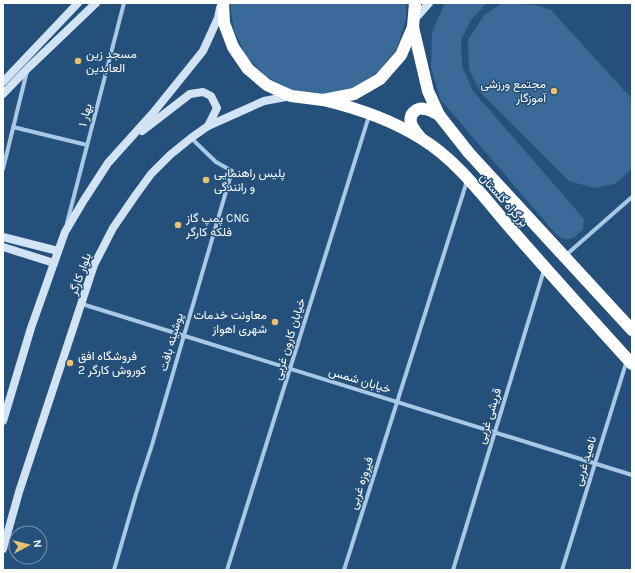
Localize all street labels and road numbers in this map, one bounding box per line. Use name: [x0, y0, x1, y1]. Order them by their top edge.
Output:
street label: بهار ۱: [75, 102, 96, 128]
street label: بزرگراه گلستان: [476, 170, 531, 230]
street label: بلوار کارگر: [66, 251, 95, 298]
street label: خیابان کارون غربی: [270, 296, 309, 382]
street label: پوشینه بافت: [156, 311, 187, 373]
street label: خیابان شمس: [327, 364, 393, 397]
street label: قریشی غربی: [474, 386, 505, 446]
street label: ناهید غربی: [571, 434, 600, 488]
street label: فیروزه غربی: [346, 455, 377, 511]

